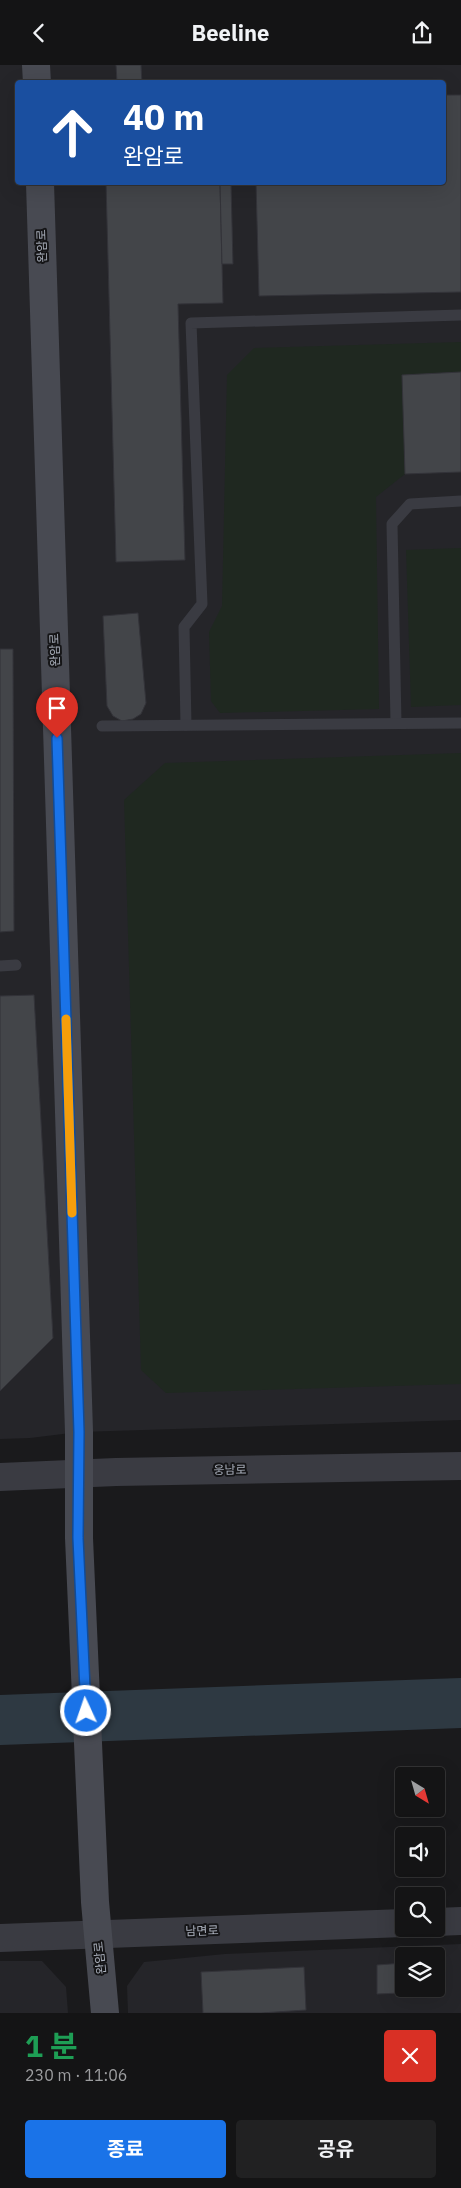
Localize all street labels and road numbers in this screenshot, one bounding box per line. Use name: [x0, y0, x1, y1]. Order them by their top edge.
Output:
street label: 완암로: [33, 229, 50, 263]
street label: 완암로: [46, 633, 63, 667]
street label: 웅남로: [213, 1462, 247, 1477]
street label: 남면로: [185, 1922, 219, 1939]
street label: 완암로: [90, 1941, 109, 1975]

